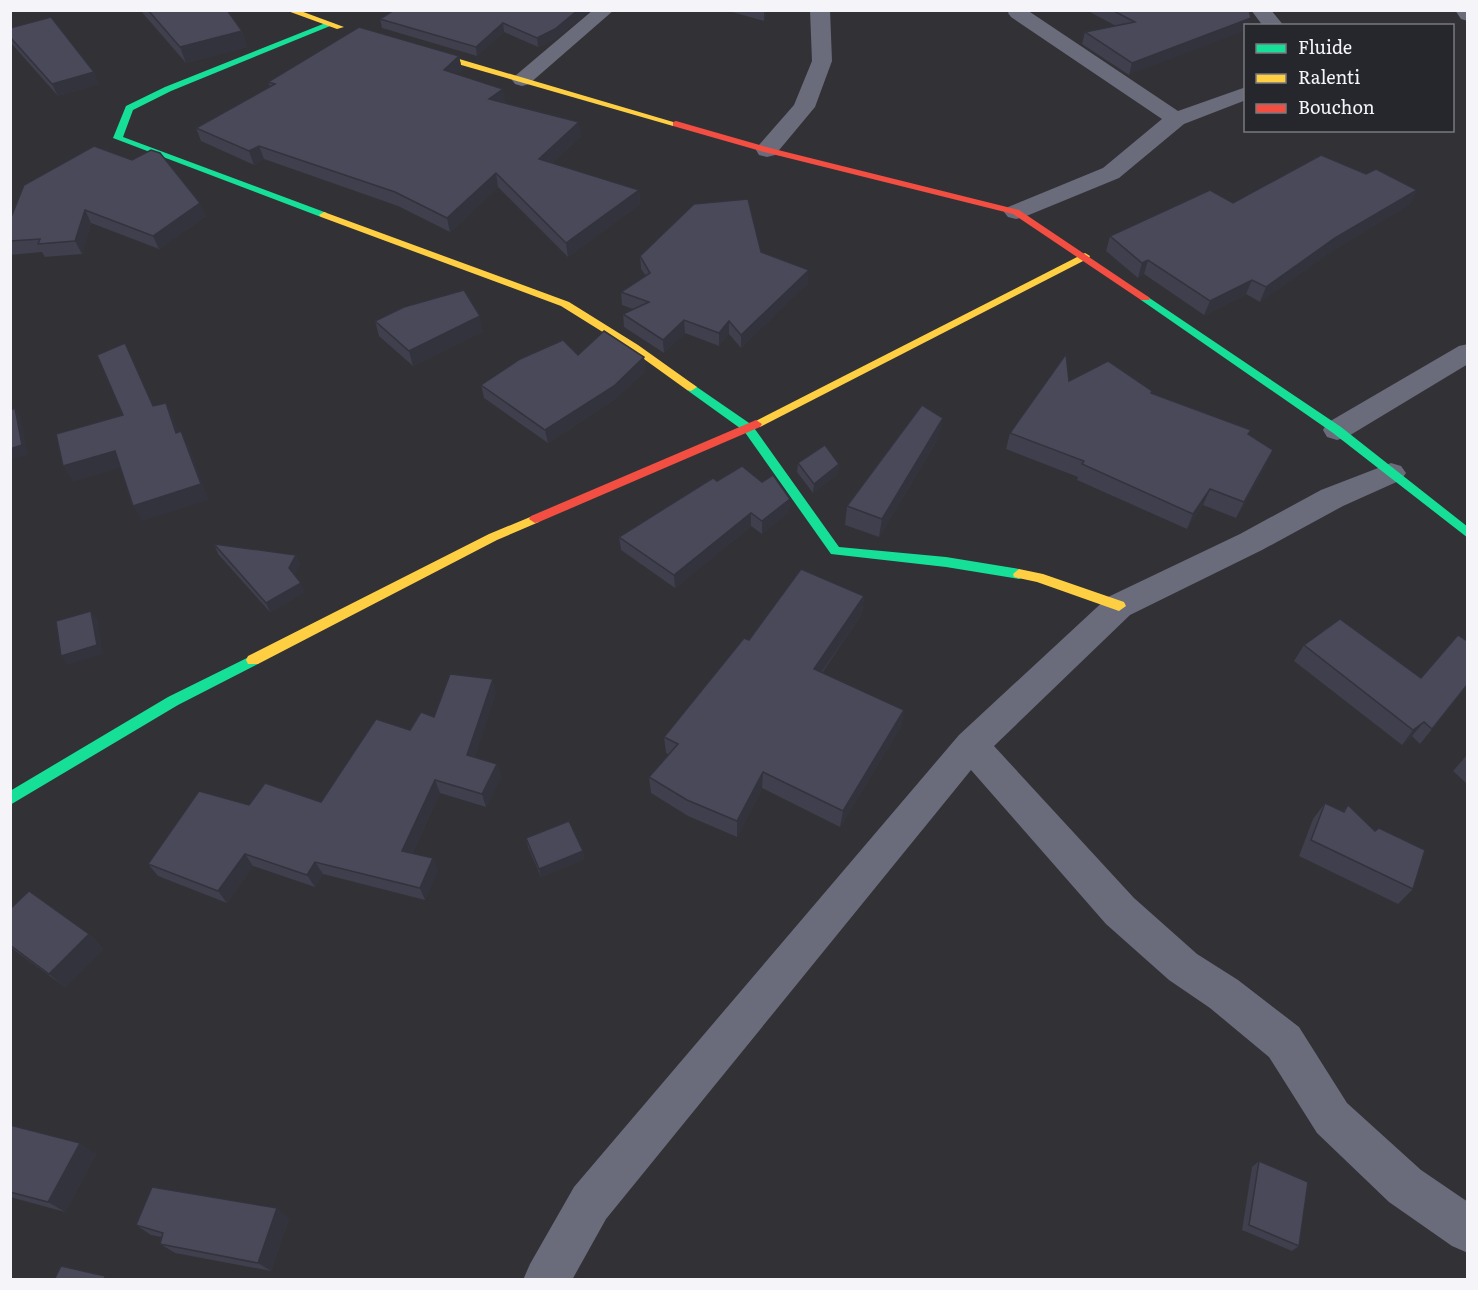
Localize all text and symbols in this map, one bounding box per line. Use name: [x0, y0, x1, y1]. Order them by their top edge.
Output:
legend: [1244, 24, 1454, 132]
text: Fluide: [1298, 33, 1352, 60]
text: Ralenti: [1298, 63, 1360, 90]
text: Bouchon: [1298, 93, 1375, 120]

